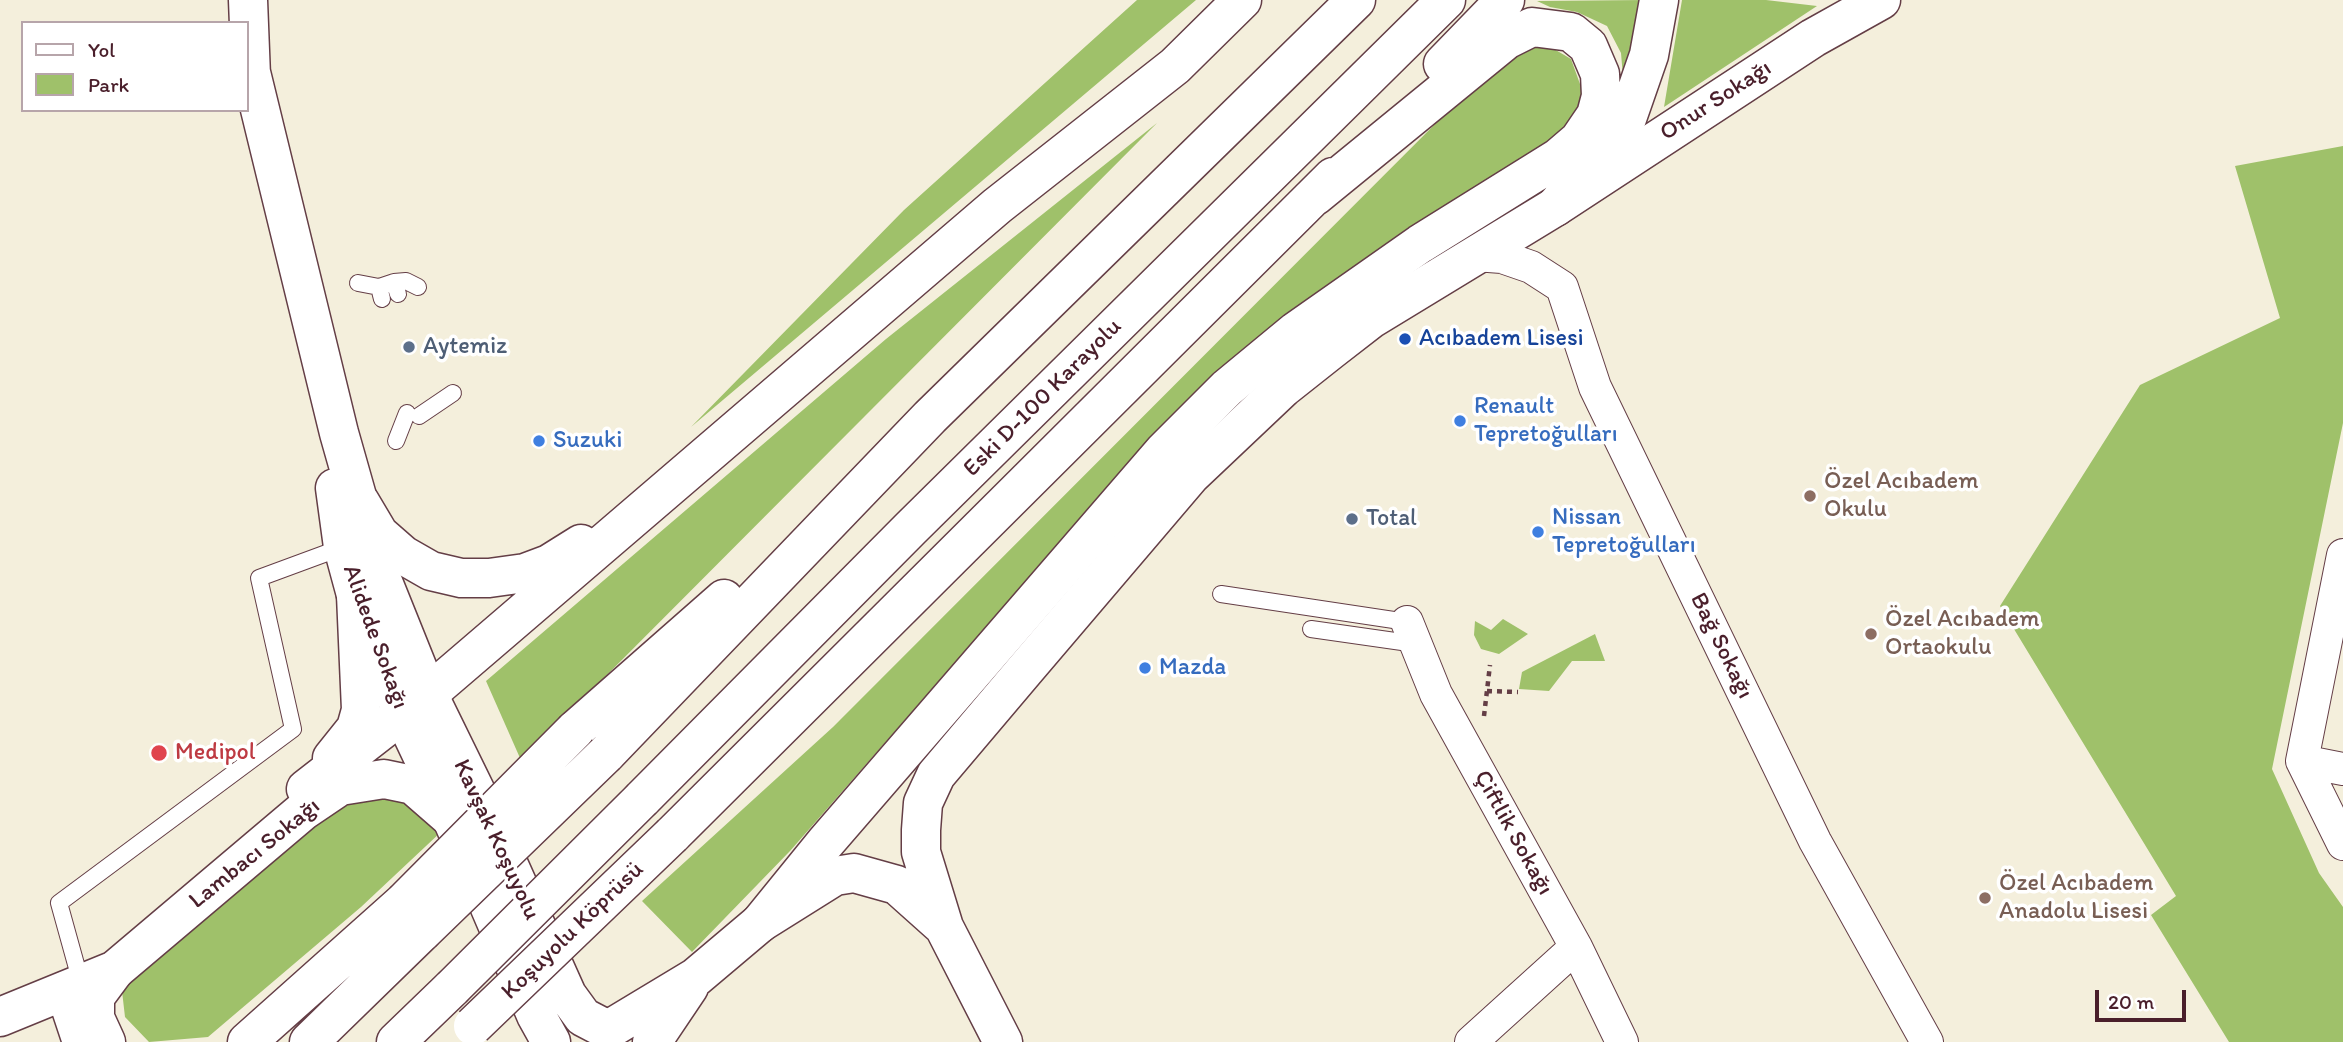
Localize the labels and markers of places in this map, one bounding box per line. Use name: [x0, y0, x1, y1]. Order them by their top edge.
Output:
place label: Acıbadem Lisesi: [1419, 325, 1584, 353]
marker: Acıbadem Lisesi: [1397, 331, 1413, 347]
place label: Aytemiz: [423, 333, 507, 361]
marker: Aytemiz: [401, 339, 417, 355]
place label: Renault Tepretoğulları: [1474, 393, 1618, 449]
marker: Renault Tepretoğulları: [1452, 413, 1468, 429]
place label: Suzuki: [553, 427, 622, 455]
marker: Suzuki: [531, 433, 547, 449]
place label: Özel Acıbadem Okulu: [1824, 468, 1978, 524]
marker: Özel Acıbadem Okulu: [1802, 488, 1818, 504]
place label: Nissan Tepretoğulları: [1552, 504, 1696, 560]
place label: Total: [1366, 505, 1417, 533]
marker: Total: [1344, 511, 1360, 527]
marker: Nissan Tepretoğulları: [1530, 524, 1546, 540]
place label: Özel Acıbadem Ortaokulu: [1885, 606, 2039, 662]
marker: Özel Acıbadem Ortaokulu: [1863, 626, 1879, 642]
place label: Mazda: [1159, 654, 1226, 682]
marker: Mazda: [1137, 660, 1153, 676]
place label: Medipol: [175, 739, 256, 767]
marker: Medipol: [149, 743, 169, 763]
place label: Özel Acıbadem Anadolu Lisesi: [1999, 870, 2153, 926]
marker: Özel Acıbadem Anadolu Lisesi: [1977, 890, 1993, 906]

